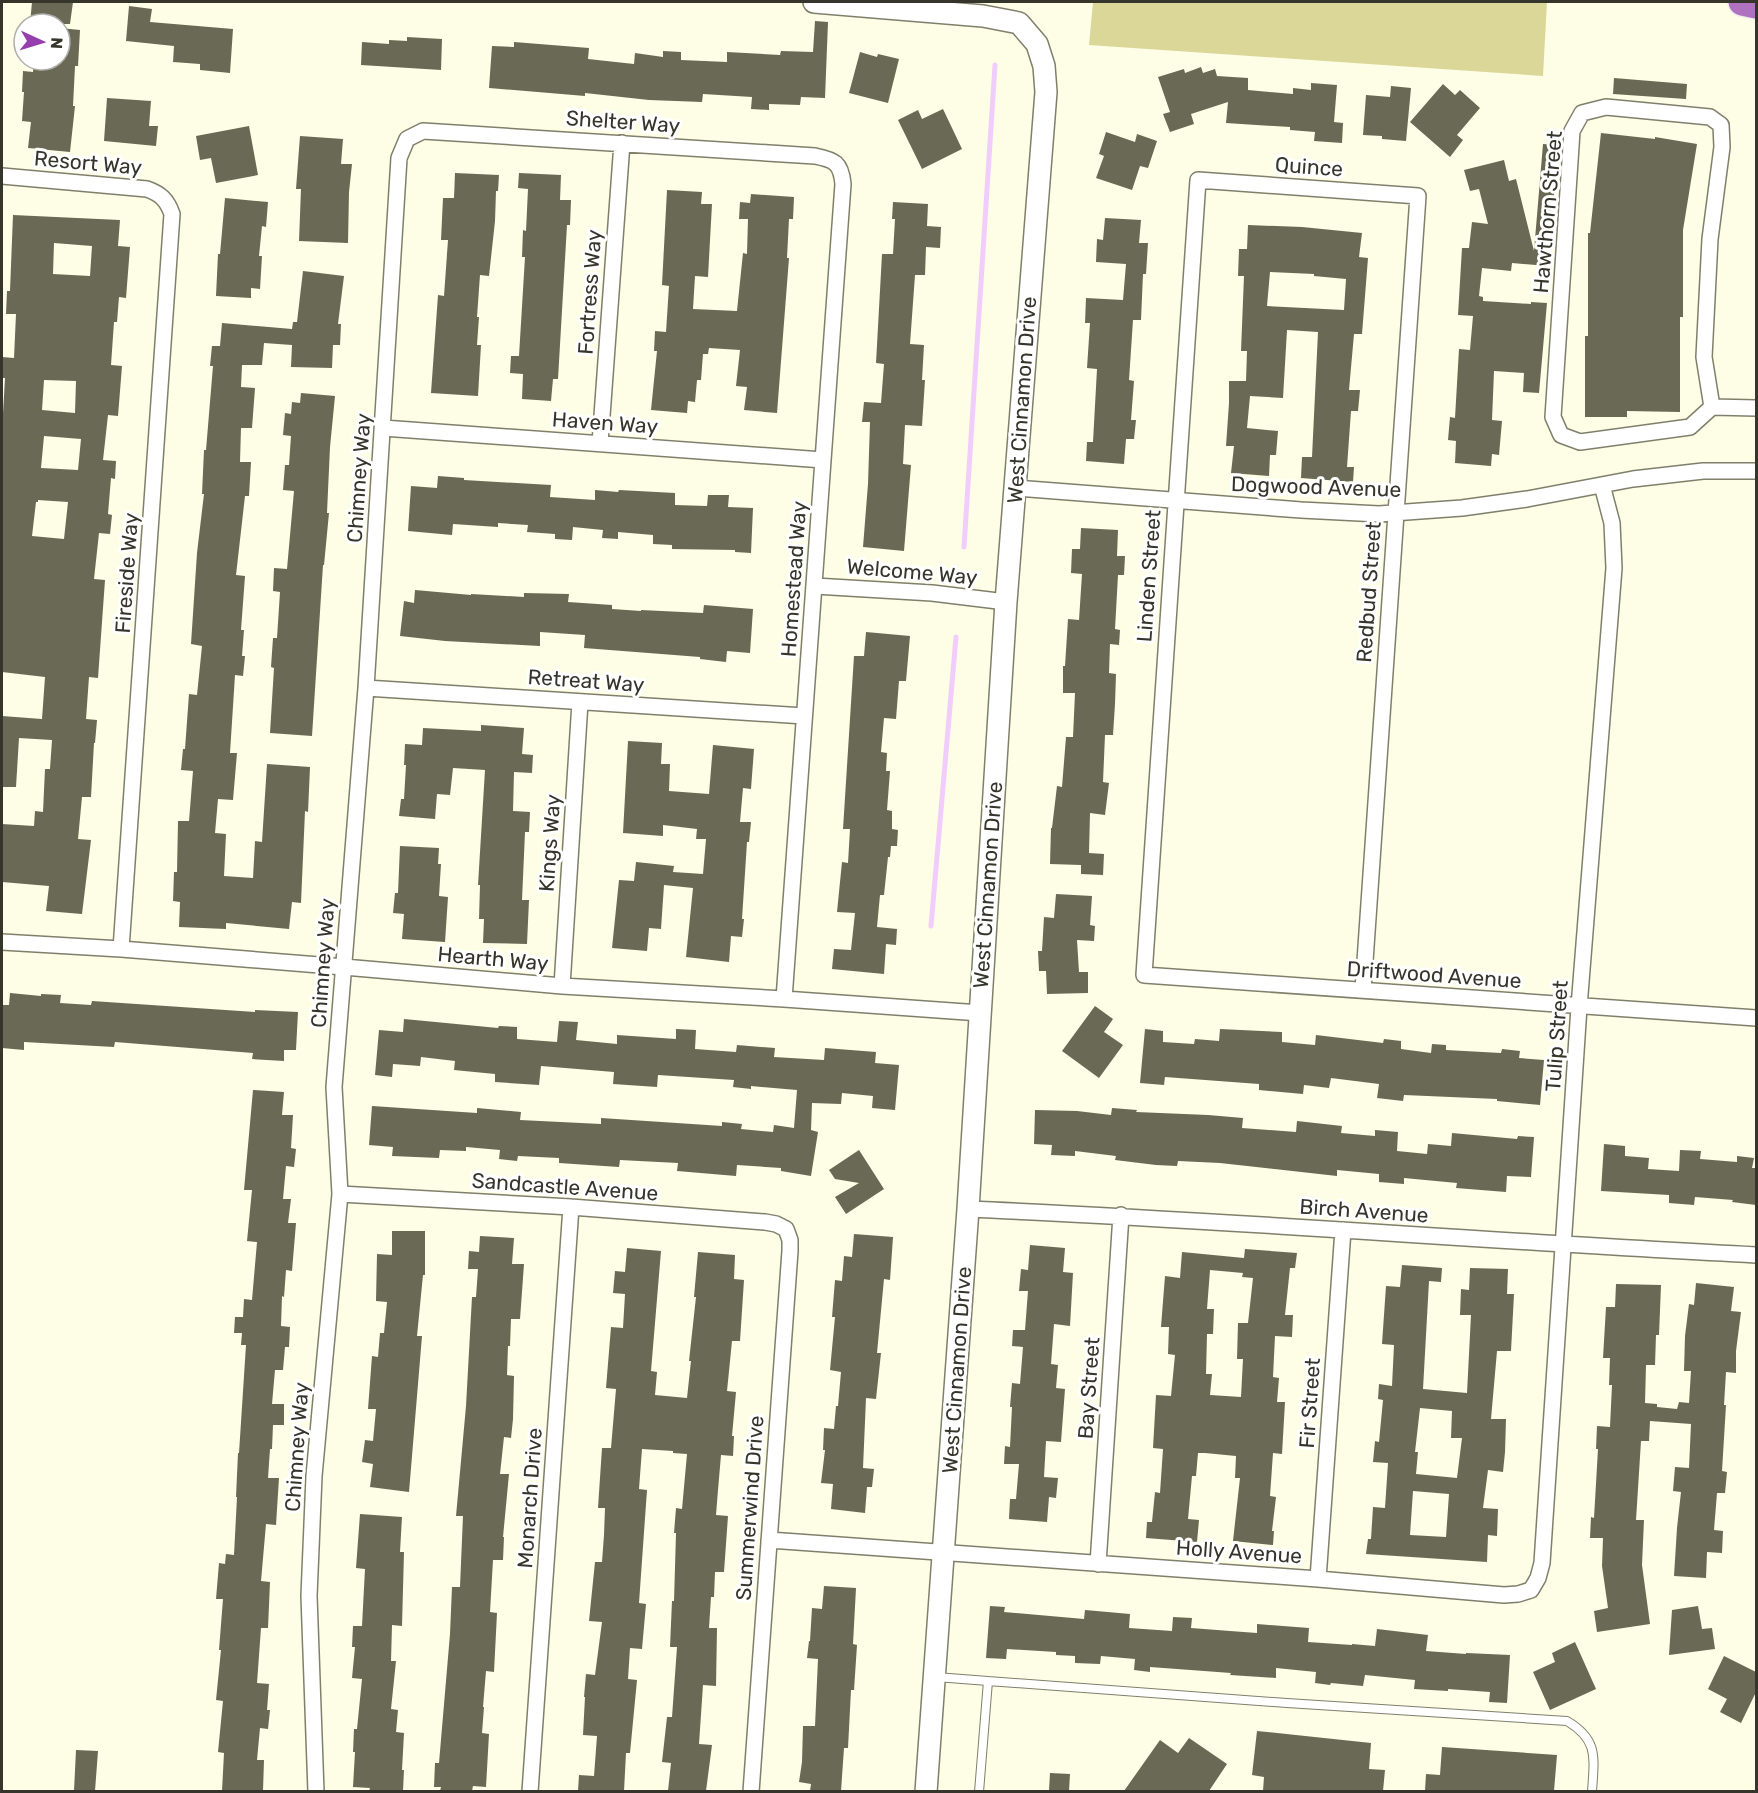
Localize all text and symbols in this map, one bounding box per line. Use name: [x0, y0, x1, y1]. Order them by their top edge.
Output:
north arrow: [12, 12, 72, 72]
text: N: [47, 37, 66, 49]
street label: Shelter Way: [565, 105, 681, 138]
street label: Hawthorn Street: [1528, 130, 1567, 294]
street label: Resort Way: [33, 145, 144, 180]
street label: Quince: [1274, 152, 1344, 181]
street label: Fortress Way: [573, 228, 606, 355]
street label: West Cinnamon Drive: [1002, 296, 1041, 504]
street label: Haven Way: [551, 406, 659, 439]
street label: Chimney Way: [342, 412, 376, 544]
street label: Dogwood Avenue: [1230, 471, 1402, 502]
street label: Homestead Way: [776, 500, 811, 658]
street label: Linden Street: [1131, 509, 1166, 643]
street label: Fireside Way: [110, 511, 143, 634]
street label: Redbud Street: [1351, 521, 1386, 663]
street label: Welcome Way: [845, 553, 979, 590]
street label: Retreat Way: [527, 664, 646, 697]
street label: West Cinnamon Drive: [968, 781, 1007, 989]
street label: Kings Way: [534, 793, 565, 893]
street label: Chimney Way: [306, 897, 340, 1029]
street label: Hearth Way: [436, 941, 550, 976]
street label: Driftwood Avenue: [1346, 956, 1522, 993]
street label: Tulip Street: [1540, 979, 1573, 1093]
street label: Sandcastle Avenue: [471, 1168, 659, 1205]
street label: Birch Avenue: [1299, 1194, 1429, 1227]
street label: West Cinnamon Drive: [937, 1266, 976, 1474]
street label: Bay Street: [1072, 1336, 1105, 1440]
street label: Fir Street: [1294, 1357, 1325, 1449]
street label: Chimney Way: [280, 1381, 314, 1513]
street label: Summerwind Drive: [731, 1415, 768, 1601]
street label: Monarch Drive: [512, 1427, 547, 1569]
street label: Holly Avenue: [1175, 1535, 1303, 1568]

